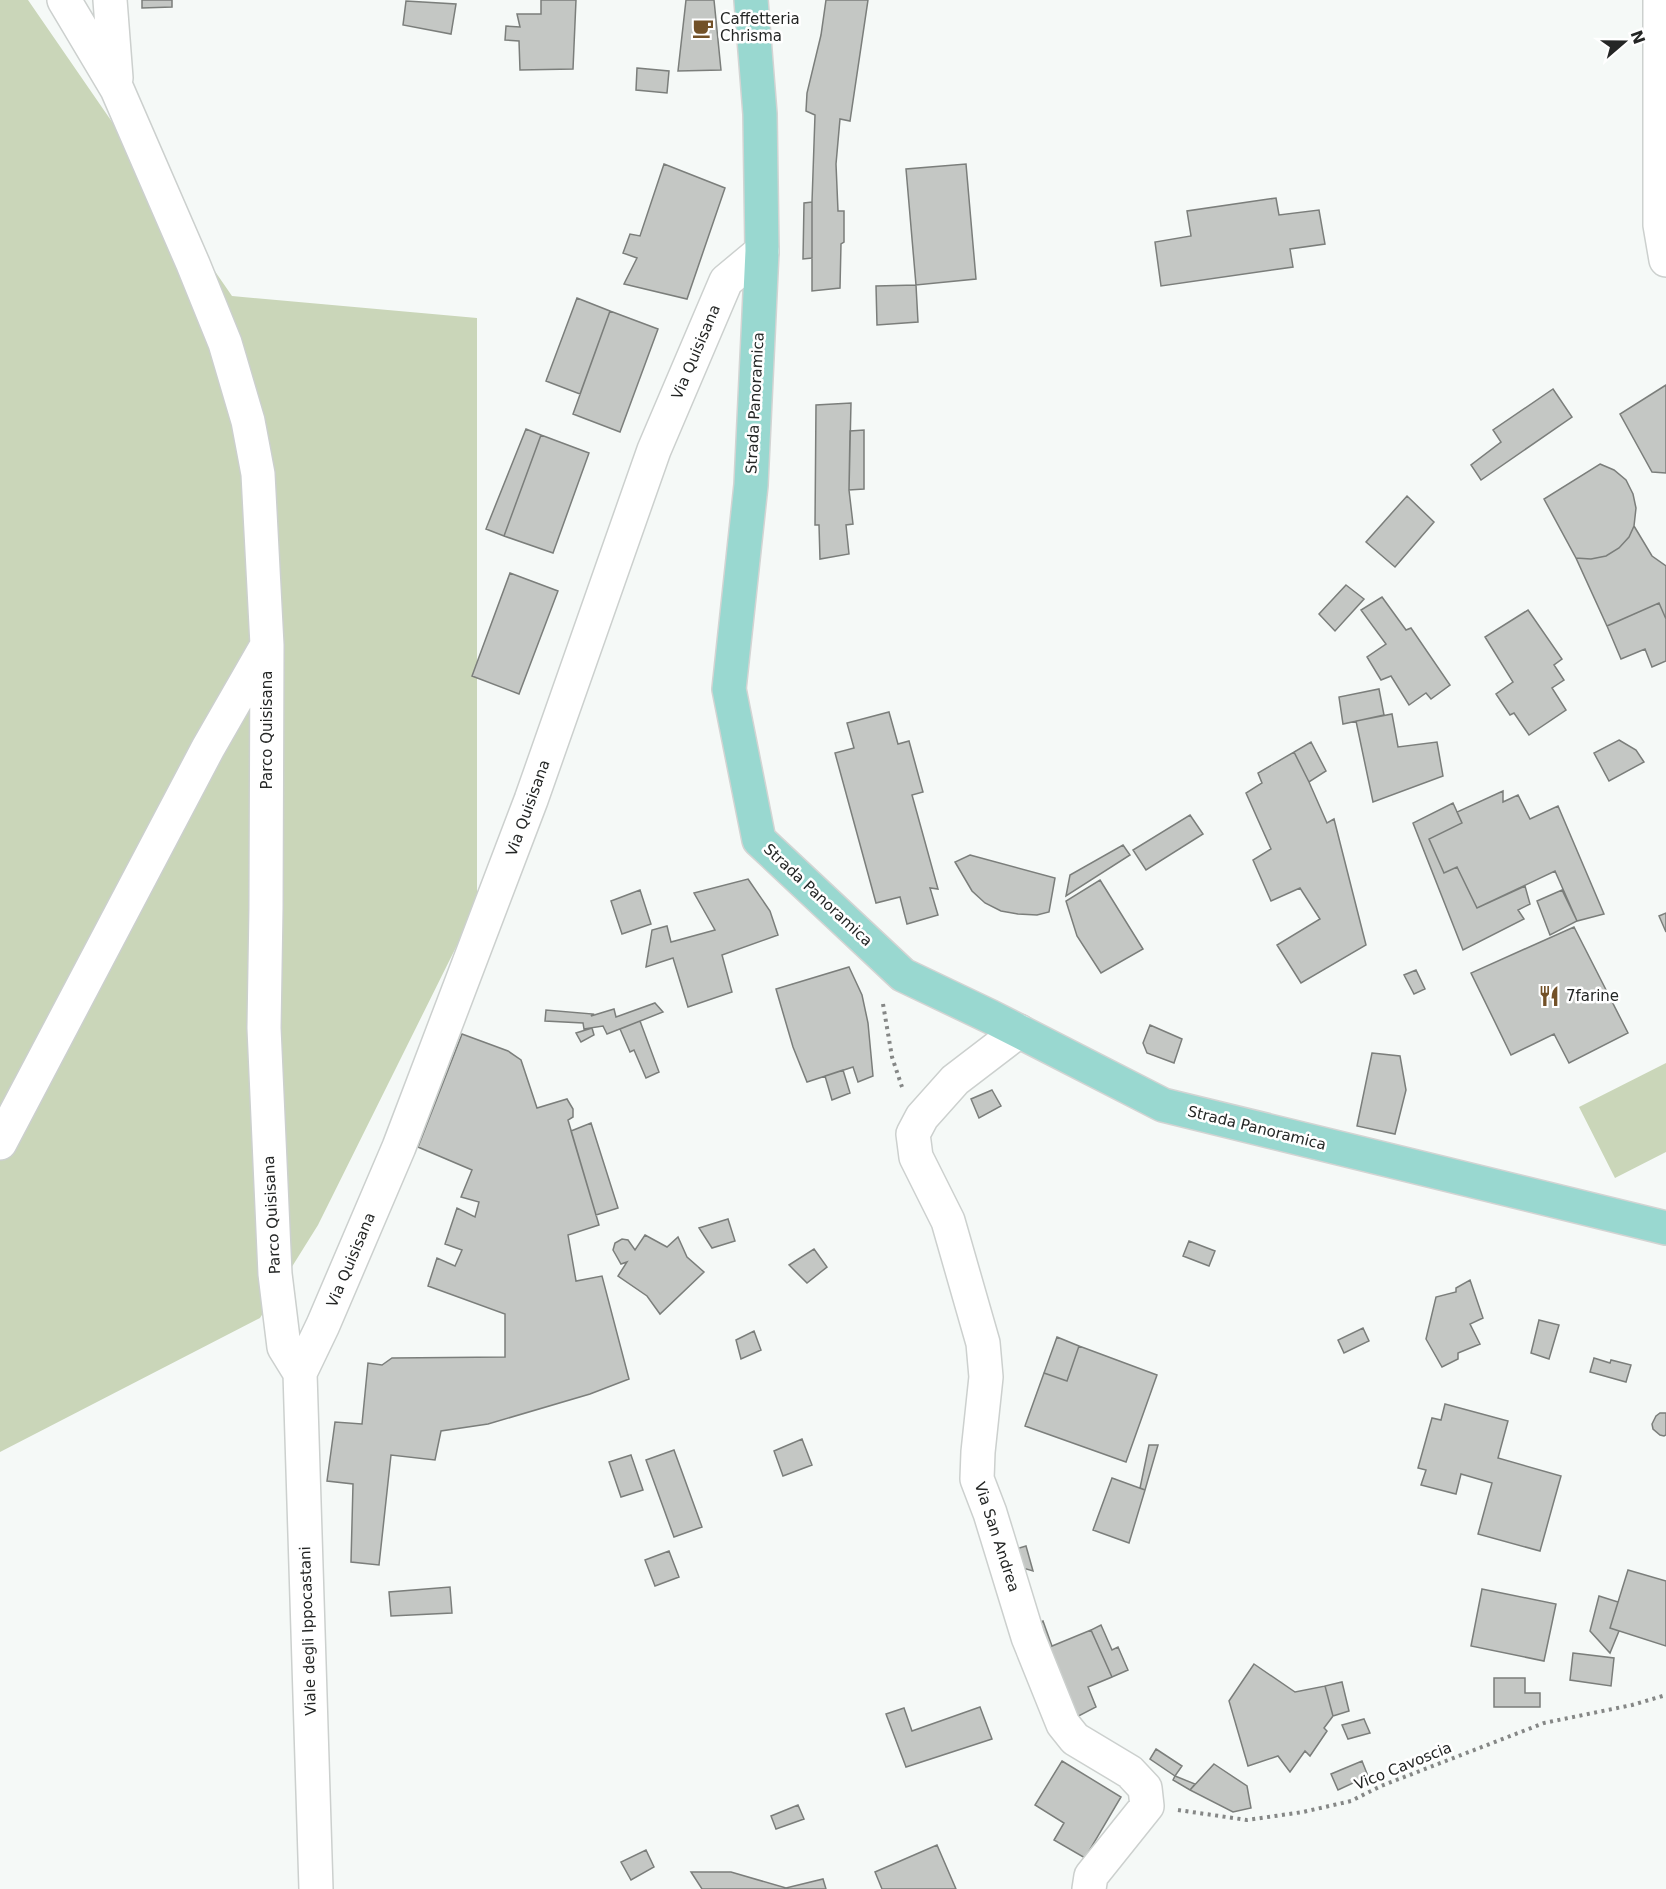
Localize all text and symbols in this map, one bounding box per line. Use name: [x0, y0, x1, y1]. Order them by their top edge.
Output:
place label: Caffetteria Chrisma: [720, 10, 800, 45]
north arrow: [1594, 12, 1654, 72]
cafe icon: Caffetteria Chrisma: [691, 16, 715, 40]
text: N: [1626, 27, 1649, 47]
street label: Via Quisisana: [668, 302, 724, 402]
street label: Strada Panoramica: [742, 332, 768, 474]
street label: Parco Quisisana: [258, 671, 276, 789]
street label: Via Quisisana: [502, 757, 554, 859]
street label: Strada Panoramica: [760, 840, 876, 950]
restaurant icon: 7farine: [1537, 984, 1561, 1008]
place label: 7farine: [1566, 987, 1619, 1005]
street label: Strada Panoramica: [1186, 1102, 1328, 1154]
street label: Parco Quisisana: [260, 1155, 284, 1275]
street label: Via Quisisana: [323, 1210, 379, 1310]
street label: Via San Andrea: [971, 1480, 1023, 1594]
street label: Viale degli Ippocastani: [296, 1546, 320, 1716]
street label: Vico Cavoscia: [1352, 1738, 1454, 1794]

